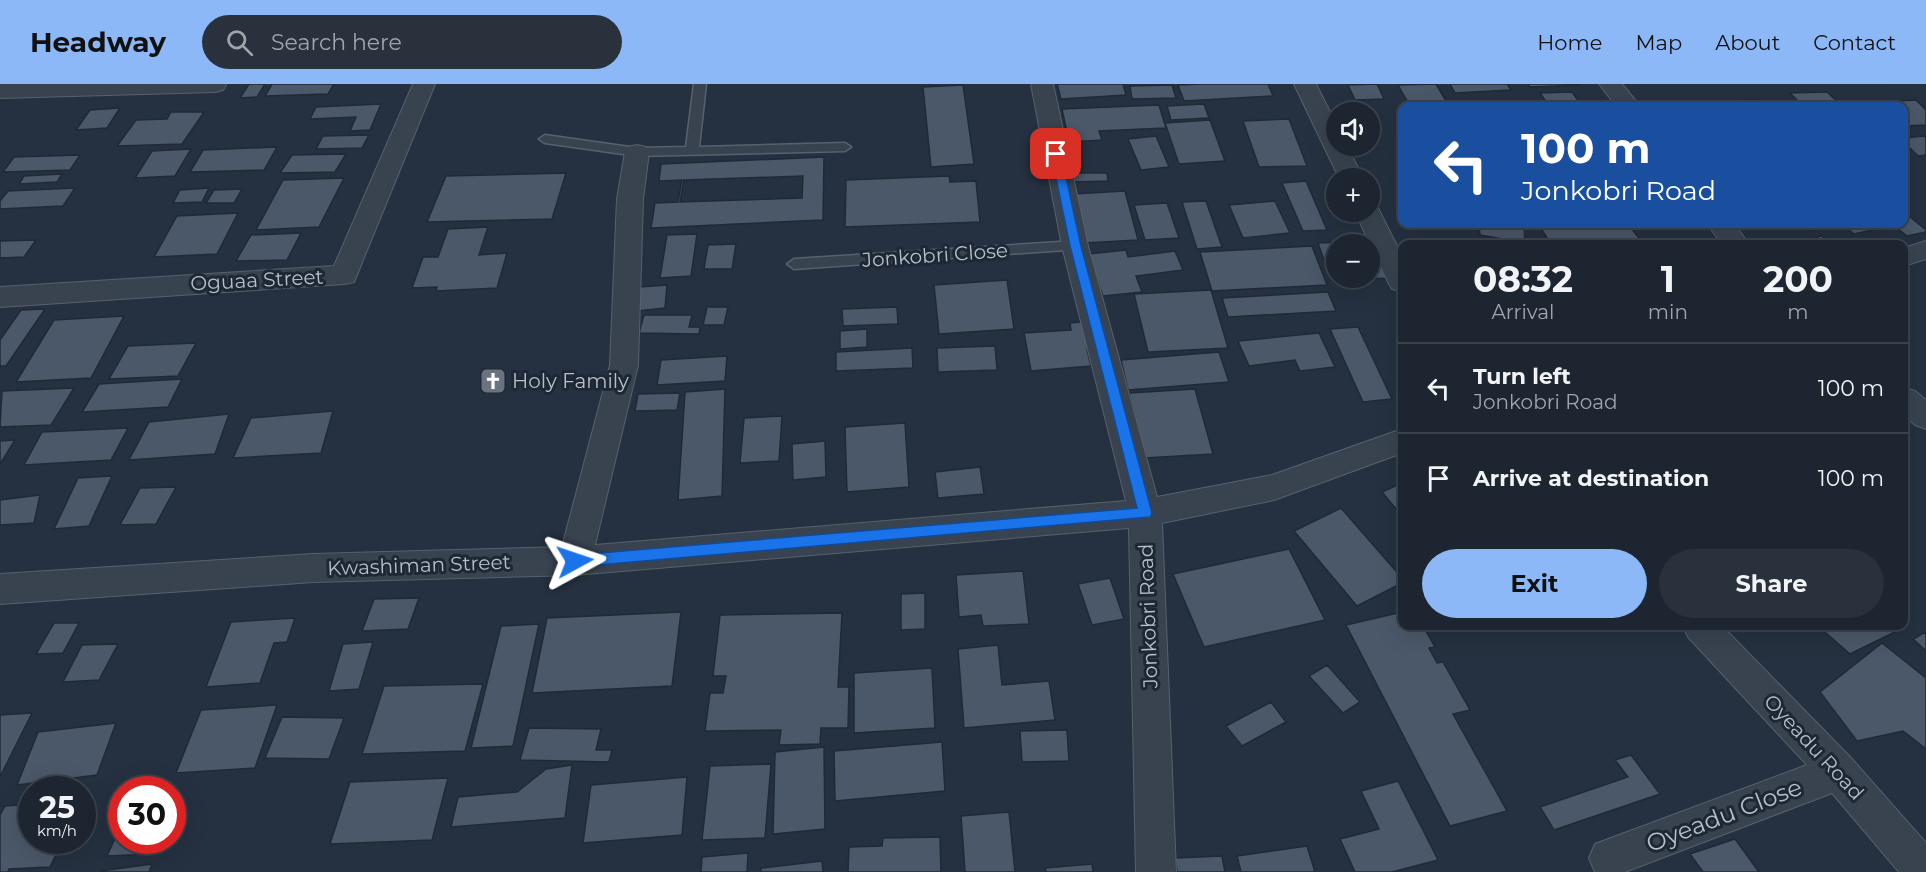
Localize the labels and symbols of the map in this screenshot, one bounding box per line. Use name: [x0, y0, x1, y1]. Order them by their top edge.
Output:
pin: [1030, 128, 1081, 179]
street label: Jonkobri Close: [860, 238, 1009, 272]
street label: Oguaa Street: [190, 265, 324, 295]
church icon: Holy Family: [478, 366, 508, 396]
place label: Holy Family: [512, 369, 629, 393]
position arrow: [543, 529, 607, 593]
street label: Jonkobri Road: [1133, 543, 1163, 690]
street label: Kwashiman Street: [327, 550, 511, 580]
street label: Oyeadu Road: [1759, 689, 1869, 805]
street label: Oyeadu Close: [1642, 772, 1806, 858]
speed limit sign: 30: [108, 776, 186, 854]

